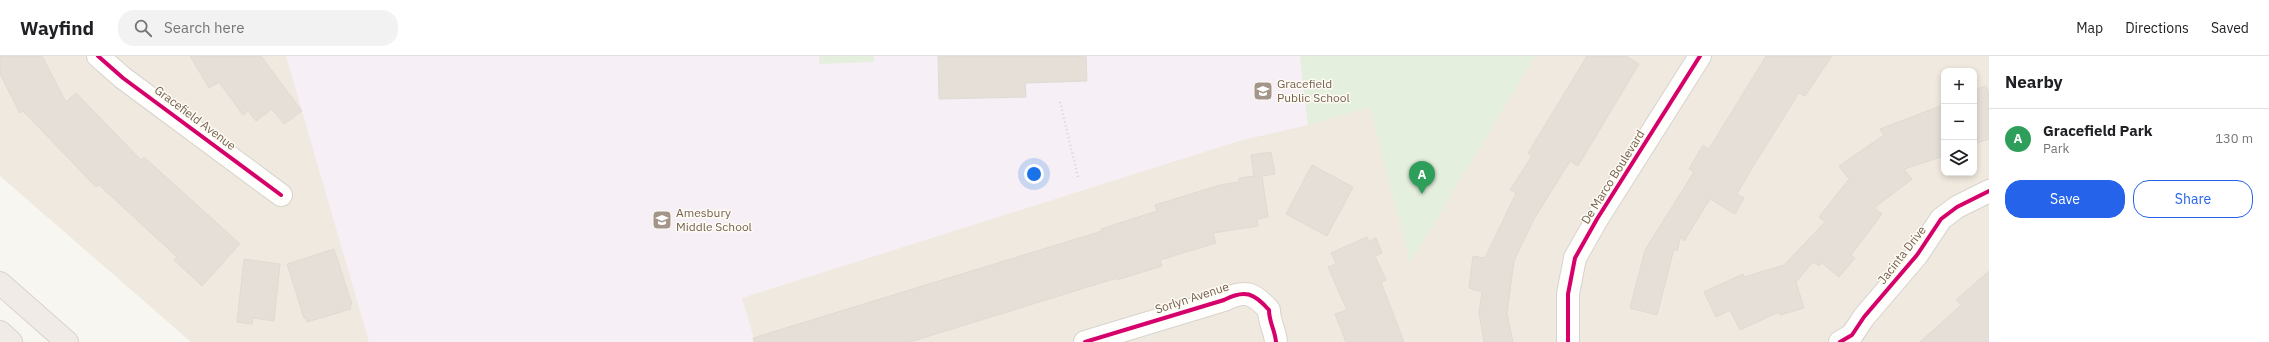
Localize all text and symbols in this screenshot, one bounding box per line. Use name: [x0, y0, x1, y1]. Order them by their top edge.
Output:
search box: [118, 10, 398, 46]
text: Wayfind: [20, 16, 94, 40]
icon: search: [132, 17, 154, 39]
text: Search here: [164, 18, 244, 37]
text: Map: [2076, 19, 2103, 37]
text: Directions: [2125, 19, 2189, 37]
text: Saved: [2211, 19, 2249, 37]
map controls: [1941, 68, 1977, 176]
button: +: [1941, 68, 1977, 104]
text: Nearby: [2005, 71, 2063, 93]
place label: Gracefield Public School: [1277, 76, 1350, 105]
school or university icon: Gracefield Public School: [1252, 80, 1274, 102]
street label: Gracefield Avenue: [152, 82, 239, 153]
button: −: [1941, 104, 1977, 140]
text: Gracefield Park: [2043, 121, 2153, 140]
street label: De Marco Boulevard: [1578, 127, 1648, 227]
text: A: [2014, 130, 2022, 147]
text: 130 m: [2215, 130, 2253, 147]
button: layers: [1941, 140, 1977, 176]
text: Park: [2043, 140, 2069, 157]
pin: A: [1409, 161, 1435, 194]
your location: [1024, 164, 1044, 184]
button: Save: [2005, 180, 2125, 218]
button: Share: [2133, 180, 2253, 218]
place label: Amesbury Middle School: [676, 205, 752, 234]
school or university icon: Amesbury Middle School: [651, 209, 673, 231]
street label: Jacinta Drive: [1874, 222, 1929, 287]
street label: Sorlyn Avenue: [1153, 278, 1231, 317]

